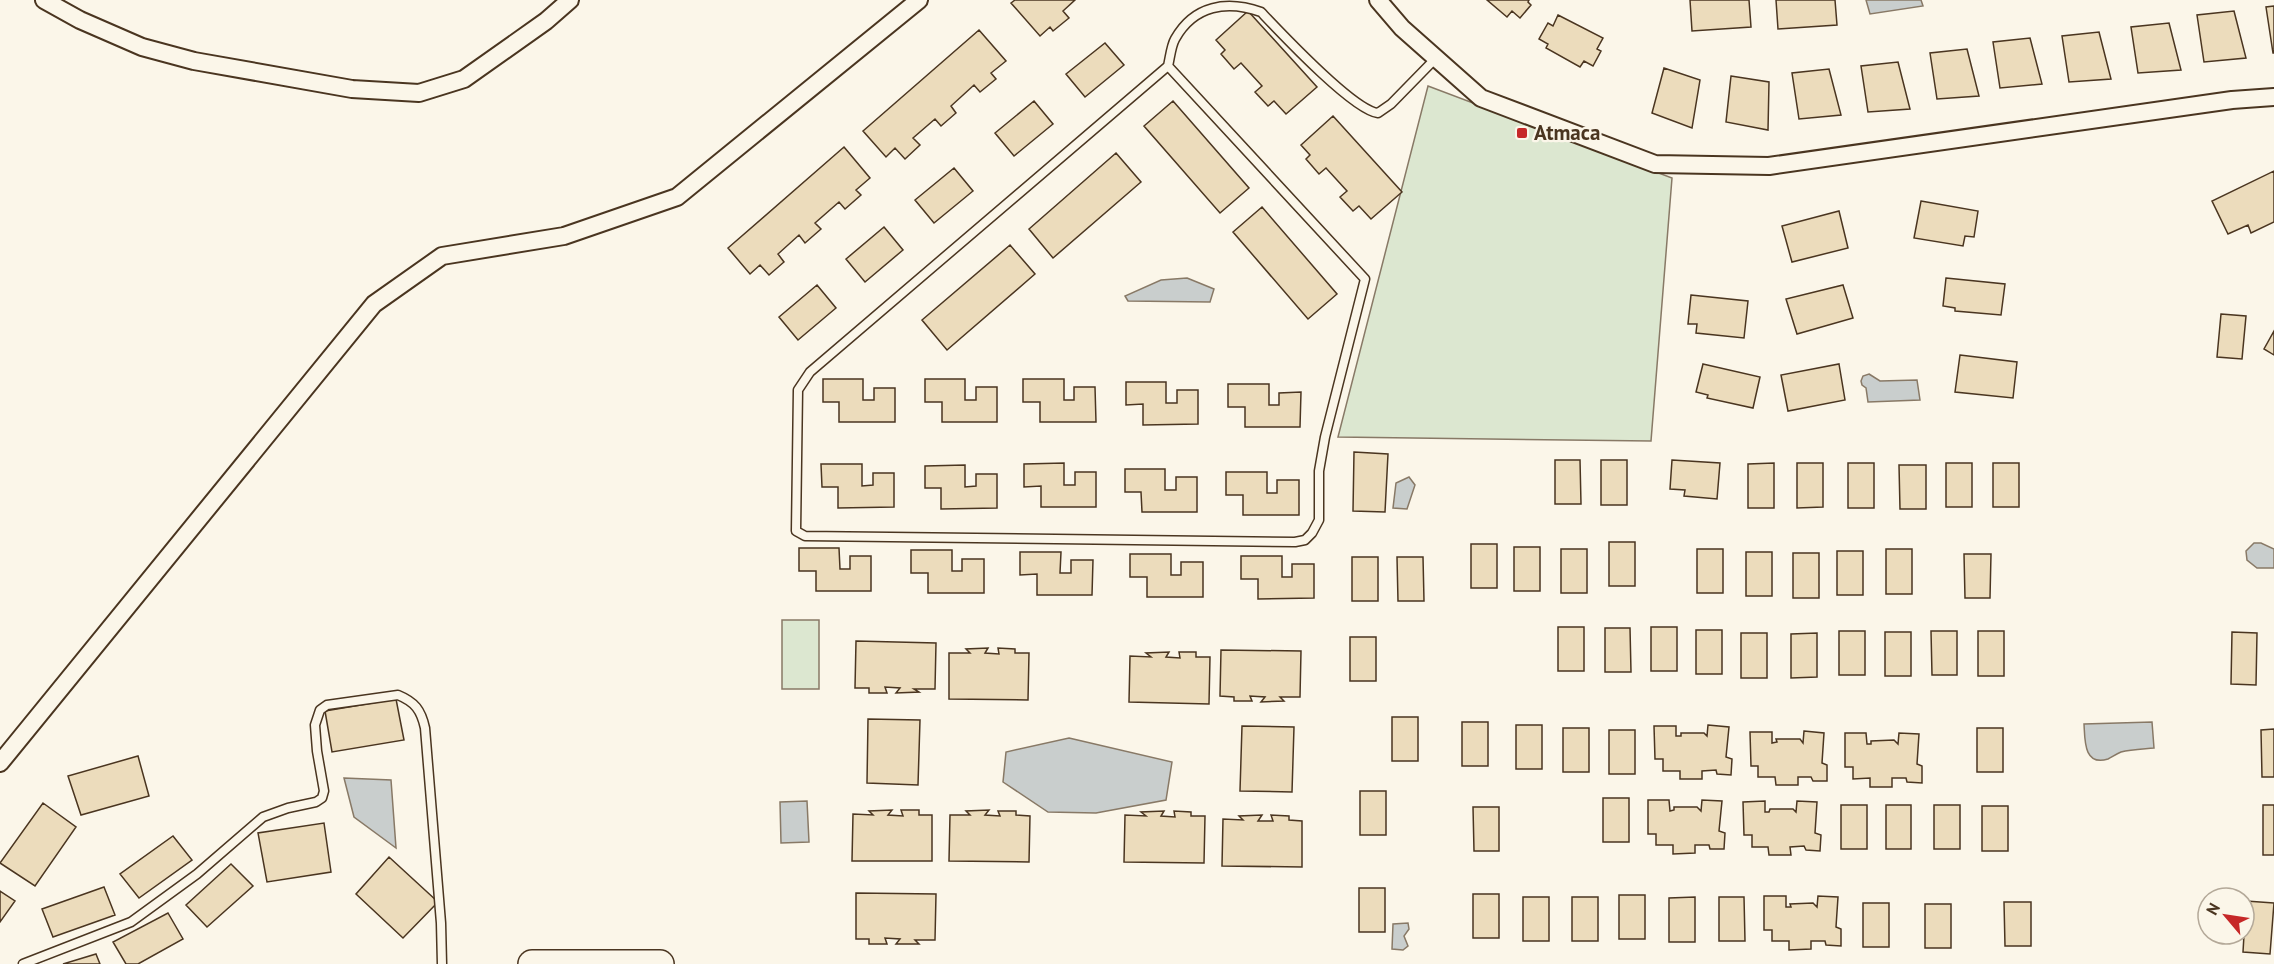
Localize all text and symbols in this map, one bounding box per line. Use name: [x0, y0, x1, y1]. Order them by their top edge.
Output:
place label: Atmaca: [1534, 119, 1600, 146]
marker: Atmaca: [1515, 126, 1529, 140]
north arrow: [2196, 886, 2256, 946]
text: N: [2202, 899, 2224, 918]

